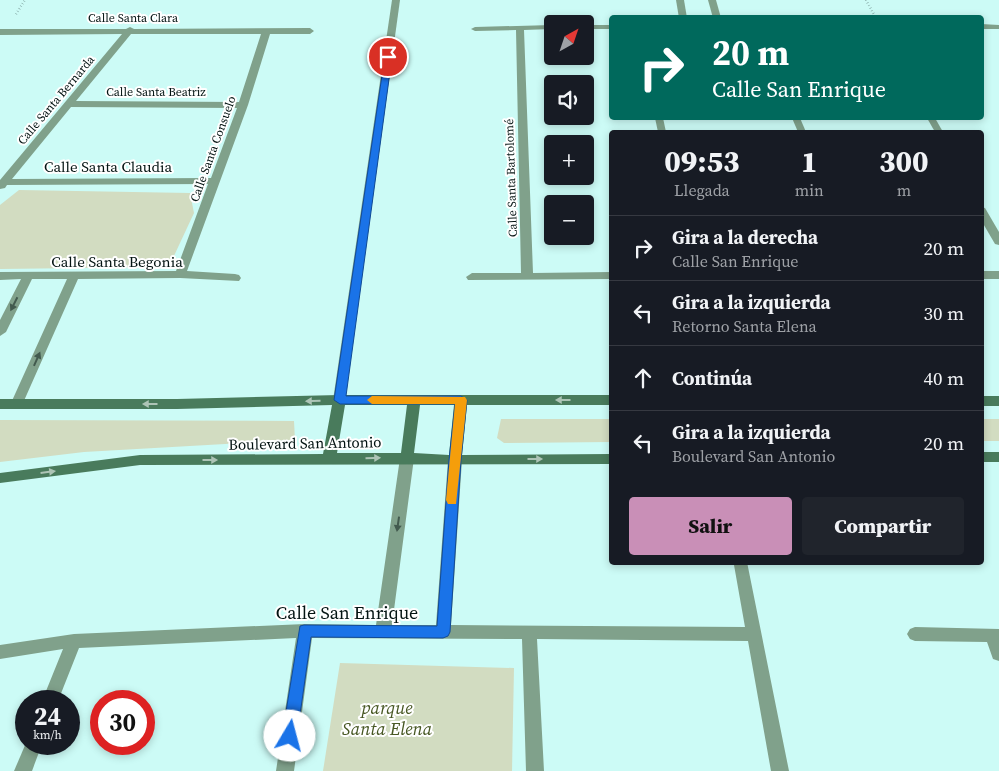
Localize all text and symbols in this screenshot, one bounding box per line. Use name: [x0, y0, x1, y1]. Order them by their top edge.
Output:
street label: Calle Santa Clara: [88, 10, 179, 26]
north arrow: [544, 15, 594, 65]
map controls: [544, 15, 594, 245]
text: 20 m: [712, 29, 789, 77]
icon: right: [629, 35, 694, 100]
pin: [367, 36, 409, 78]
icon: arrive: [374, 43, 402, 71]
street label: Calle Santa Bernarda: [14, 51, 99, 148]
text: Calle San Enrique: [712, 74, 886, 104]
button: sound: [544, 75, 594, 125]
street label: Calle Santa Beatriz: [106, 84, 206, 100]
street label: Calle Santa Consuelo: [186, 93, 240, 204]
street label: Calle Santa Bartolomé: [501, 119, 521, 237]
button: +: [544, 135, 594, 185]
text: 09:53: [664, 141, 739, 182]
text: 1: [801, 141, 818, 182]
text: 300: [879, 141, 929, 182]
street label: Calle Santa Claudia: [44, 156, 172, 177]
text: Llegada: [674, 179, 730, 201]
text: min: [795, 179, 824, 201]
text: m: [897, 179, 911, 201]
button: −: [544, 195, 594, 245]
text: Gira a la derecha: [672, 224, 818, 250]
icon: right: [629, 234, 657, 262]
text: 20 m: [923, 235, 964, 261]
text: Calle San Enrique: [672, 250, 798, 272]
street label: Calle Santa Begonia: [51, 251, 183, 272]
text: Gira a la izquierda: [672, 289, 831, 315]
one-way arrow: [10, 297, 18, 311]
icon: left: [629, 299, 657, 327]
text: 30 m: [923, 300, 964, 326]
text: Retorno Santa Elena: [672, 315, 817, 337]
one-way arrow: [33, 352, 41, 366]
icon: ahead: [629, 364, 657, 392]
text: Continúa: [672, 365, 752, 391]
text: 40 m: [923, 365, 964, 391]
one-way arrow: [554, 396, 570, 404]
one-way arrow: [304, 397, 320, 405]
one-way arrow: [142, 399, 158, 407]
text: Gira a la izquierda: [672, 419, 831, 445]
icon: left: [629, 429, 657, 457]
text: 20 m: [923, 430, 964, 456]
street label: Boulevard San Antonio: [228, 431, 382, 455]
text: Boulevard San Antonio: [672, 445, 835, 467]
one-way arrow: [365, 454, 381, 462]
one-way arrow: [527, 455, 543, 463]
one-way arrow: [202, 456, 218, 464]
one-way arrow: [41, 468, 57, 476]
button: Salir: [629, 497, 792, 555]
button: Compartir: [802, 497, 964, 555]
one-way arrow: [394, 516, 402, 532]
street label: Calle San Enrique: [276, 600, 418, 625]
speed limit sign: 30: [90, 690, 155, 755]
park label: parque Santa Elena: [342, 695, 433, 741]
text: 24: [34, 699, 61, 733]
position arrow: [263, 709, 315, 761]
text: km/h: [33, 727, 62, 743]

